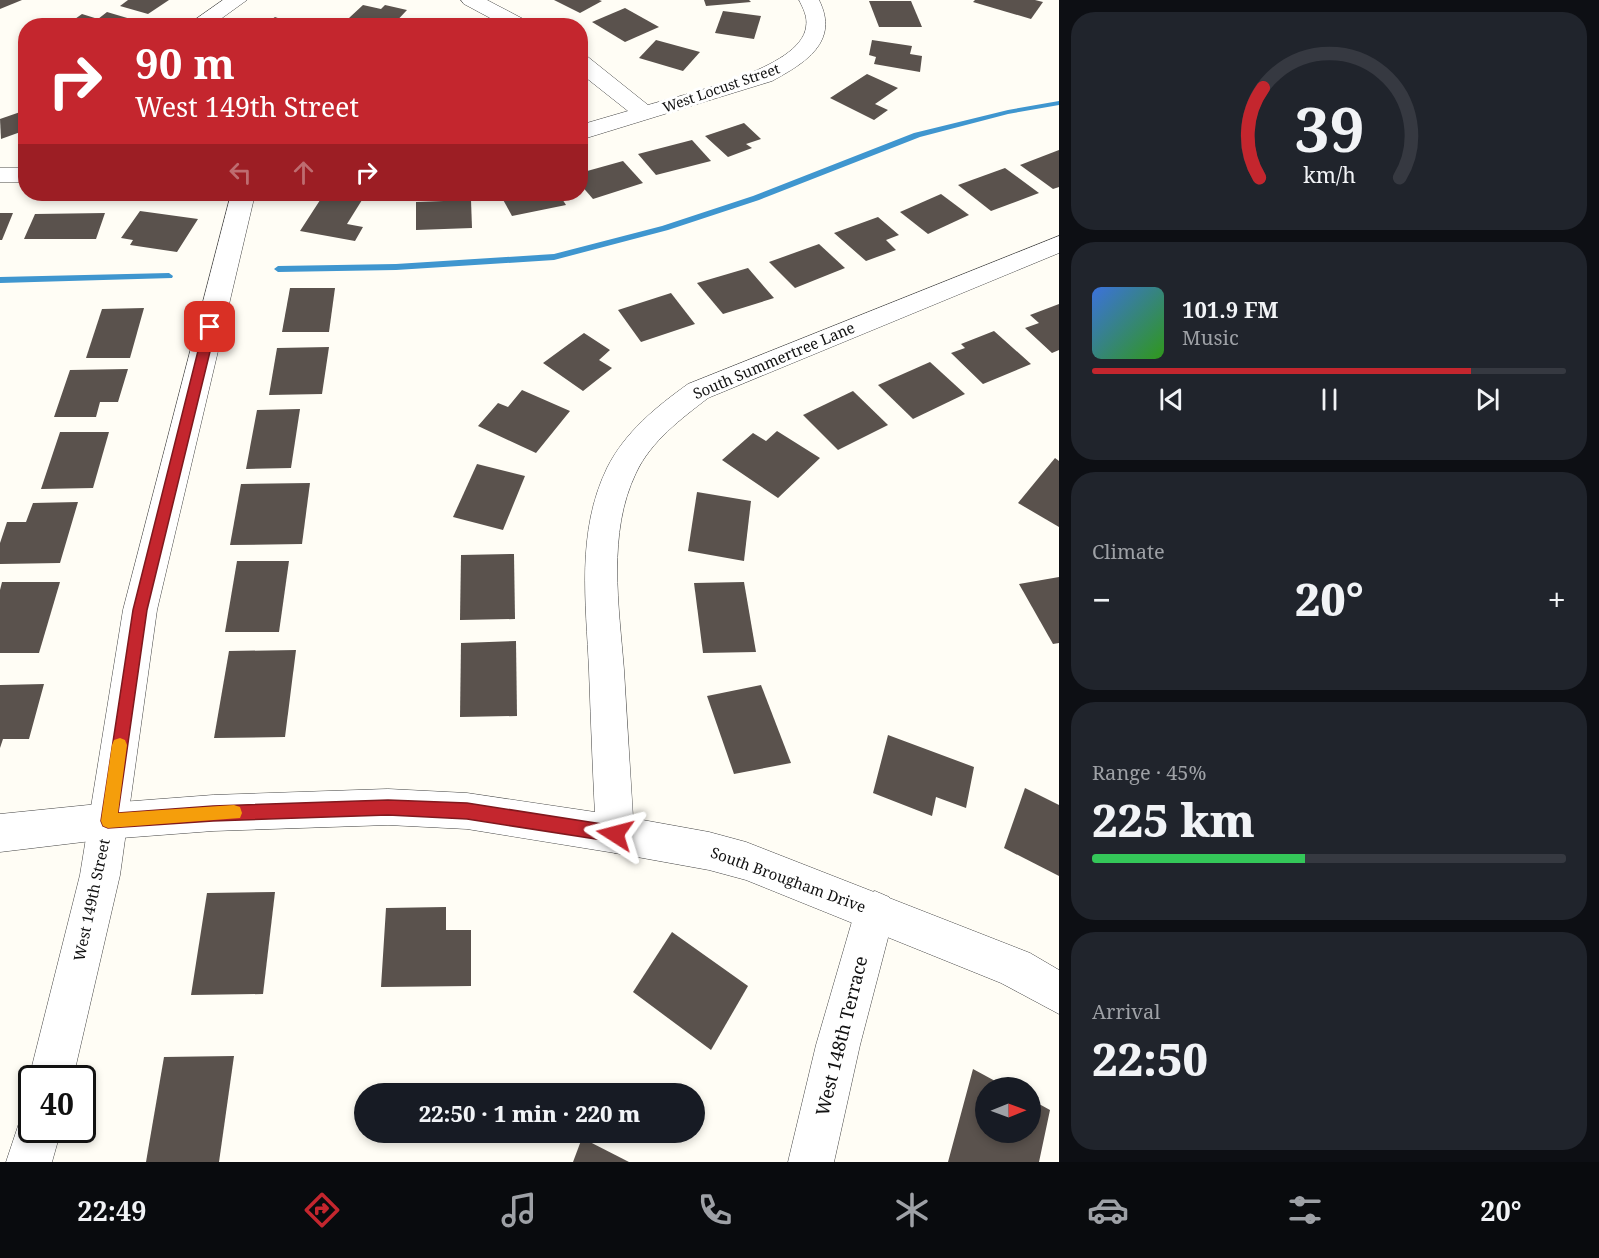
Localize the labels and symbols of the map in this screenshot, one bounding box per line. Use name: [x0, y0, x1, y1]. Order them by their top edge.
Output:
street label: West Locust Street: [660, 59, 782, 116]
pin: [184, 301, 235, 352]
street label: South Summertree Lane: [690, 317, 858, 403]
position arrow: [583, 802, 647, 866]
street label: West 149th Street: [68, 837, 114, 963]
street label: South Brougham Drive: [708, 842, 869, 916]
street label: West 148th Terrace: [810, 953, 873, 1118]
speed limit sign: 40: [18, 1065, 96, 1143]
north arrow: [975, 1077, 1041, 1143]

